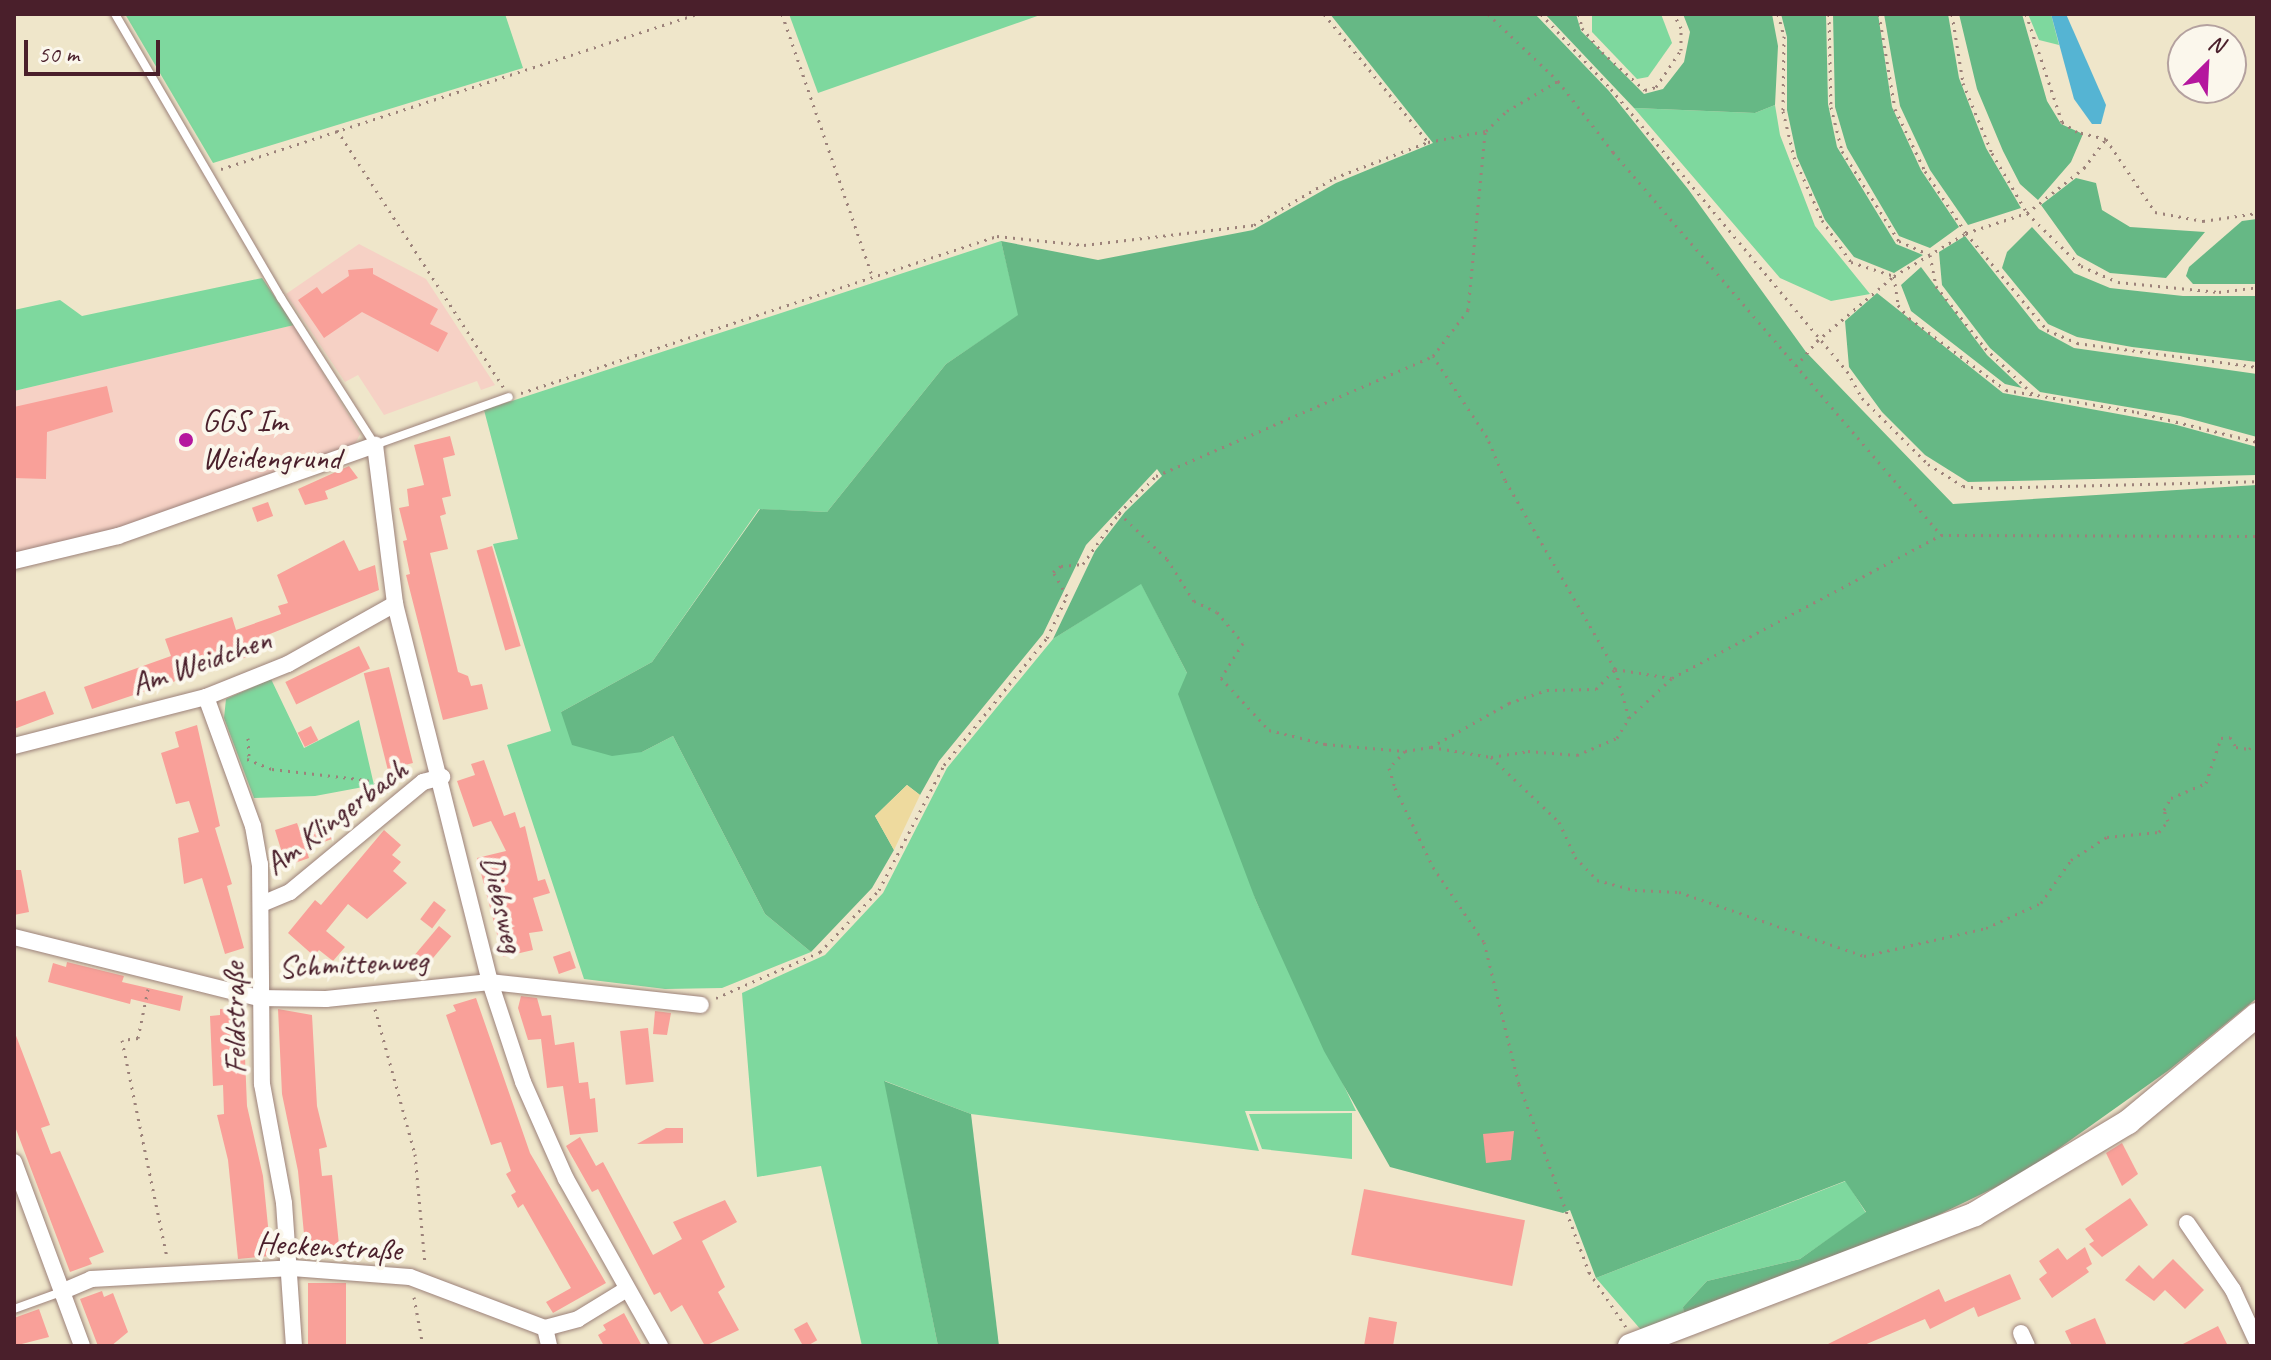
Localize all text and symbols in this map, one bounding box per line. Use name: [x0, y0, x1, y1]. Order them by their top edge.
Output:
scale bar: [28, 24, 164, 74]
north arrow: [2167, 24, 2247, 104]
text: N: [2204, 28, 2228, 59]
text: 50 m: [38, 39, 79, 69]
place label: GGS Im Weidengrund: [202, 403, 341, 478]
marker: GGS Im Weidengrund: [177, 431, 195, 449]
street label: Am Weidchen: [126, 620, 276, 704]
street label: Am Klingerbach: [256, 750, 416, 884]
street label: Diebsweg: [472, 852, 532, 956]
street label: Schmittenweg: [278, 941, 428, 987]
street label: Feldstraße: [215, 962, 255, 1074]
street label: Heckenstraße: [255, 1224, 403, 1270]

